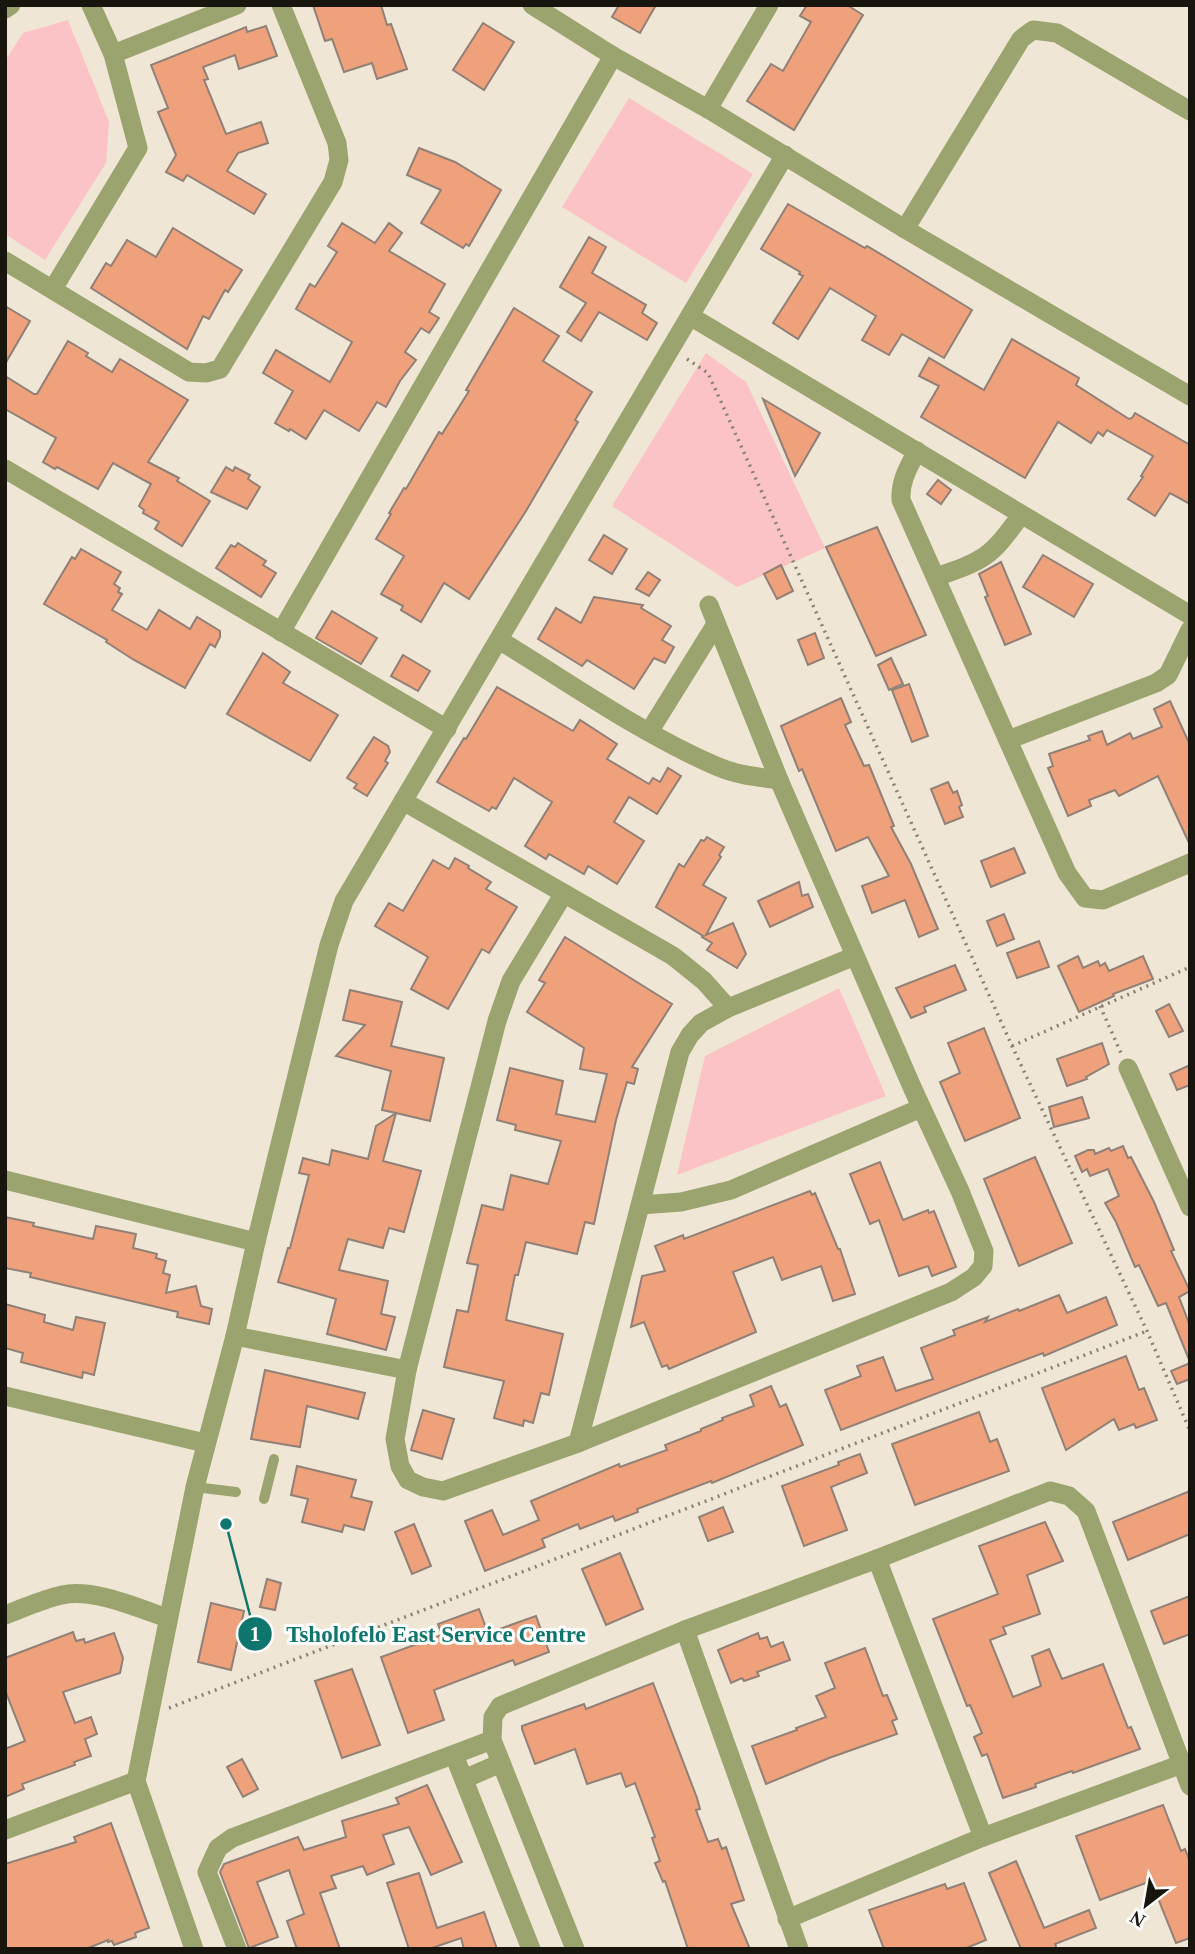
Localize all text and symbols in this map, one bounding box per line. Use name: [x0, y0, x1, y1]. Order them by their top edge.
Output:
callout: Tsholofelo East Service Centre: [237, 1612, 600, 1656]
text: 1: [250, 1622, 260, 1646]
text: Tsholofelo East Service Centre: [286, 1622, 586, 1647]
north arrow: [1111, 1870, 1181, 1940]
text: N: [1126, 1906, 1149, 1932]

